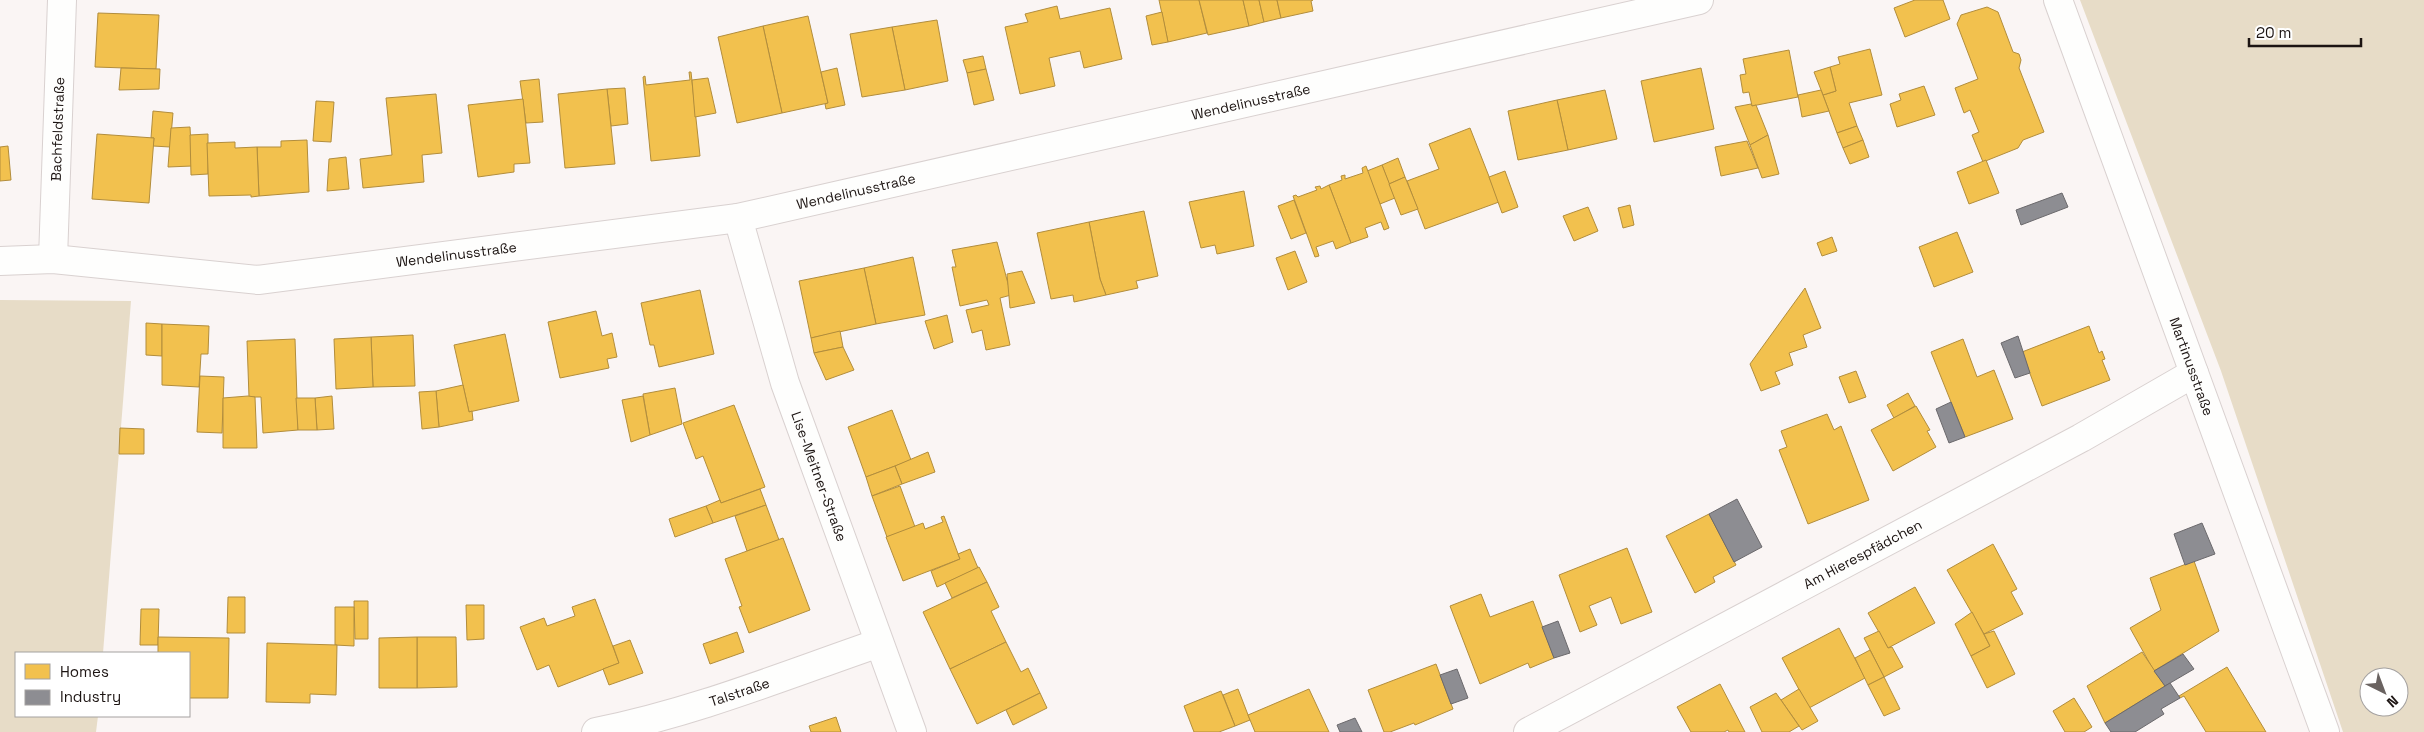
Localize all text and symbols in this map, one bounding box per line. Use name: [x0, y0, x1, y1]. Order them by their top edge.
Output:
scale bar: [2249, 15, 2362, 47]
text: 20 m: [2256, 23, 2291, 42]
street label: Bachfeldstraße: [47, 77, 68, 182]
street label: Wendelinusstraße: [1190, 79, 1312, 124]
street label: Wendelinusstraße: [795, 169, 917, 213]
street label: Wendelinusstraße: [395, 238, 518, 271]
street label: Martinusstraße: [2165, 315, 2218, 418]
street label: Lise-Meitner-Straße: [787, 409, 851, 544]
street label: Am Hierespfädchen: [1800, 515, 1925, 593]
legend: [15, 652, 190, 717]
text: Homes: [60, 662, 109, 681]
north arrow: [2359, 667, 2409, 717]
street label: Talstraße: [707, 674, 772, 711]
text: Industry: [60, 687, 121, 706]
text: N: [2383, 692, 2402, 711]

